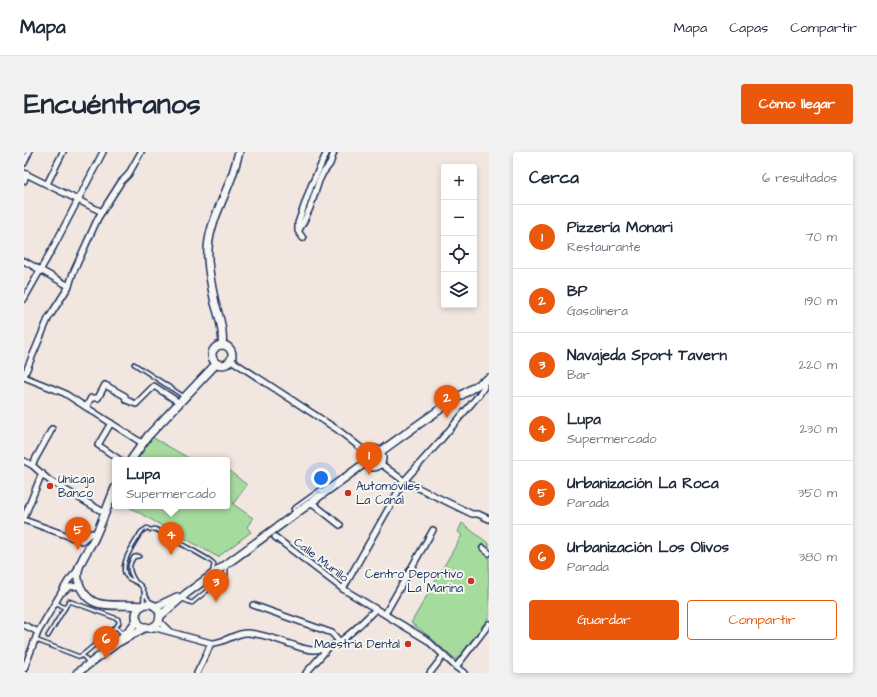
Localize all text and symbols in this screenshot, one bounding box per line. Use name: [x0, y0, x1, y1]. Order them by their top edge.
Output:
text: Mapa: [20, 14, 66, 41]
text: Mapa: [674, 18, 707, 38]
text: Capas: [729, 18, 768, 38]
text: Compartir: [790, 18, 857, 38]
button: Cómo llegar: [741, 84, 853, 124]
text: Encuéntranos: [24, 85, 200, 124]
map controls: [441, 164, 477, 308]
button: +: [441, 164, 477, 200]
text: Cerca: [529, 166, 579, 190]
text: 6 resultados: [762, 169, 837, 187]
button: −: [441, 200, 477, 236]
text: Pizzería Monari: [567, 217, 673, 238]
text: 1: [541, 228, 543, 246]
text: 70 m: [805, 228, 837, 246]
button: locate: [441, 236, 477, 272]
text: Restaurante: [567, 238, 641, 256]
button: layers: [441, 272, 477, 308]
text: BP: [567, 281, 587, 302]
text: 2: [538, 292, 546, 310]
text: 190 m: [804, 292, 837, 310]
text: Gasolinera: [567, 302, 628, 320]
text: Navajeda Sport Tavern: [567, 345, 727, 366]
text: 3: [539, 356, 545, 374]
text: 220 m: [799, 356, 837, 374]
text: Bar: [567, 366, 590, 384]
pin: 2: [434, 385, 460, 418]
text: Lupa: [567, 409, 601, 430]
text: 4: [538, 420, 546, 438]
text: 230 m: [799, 420, 837, 438]
text: Supermercado: [567, 430, 657, 448]
pin: 1: [356, 442, 382, 475]
popup: [112, 457, 230, 509]
text: Lupa: [126, 464, 160, 485]
your location: [311, 468, 331, 488]
place label: Unicaja Banco: [58, 471, 95, 502]
text: Urbanización La Roca: [567, 473, 719, 494]
place label: Automóviles La Canal: [356, 478, 420, 509]
marker: Unicaja Banco: [45, 481, 55, 491]
text: 5: [537, 484, 547, 502]
text: 350 m: [798, 484, 837, 502]
text: Supermercado: [126, 485, 216, 503]
marker: Automóviles La Canal: [343, 488, 353, 498]
text: Parada: [567, 494, 609, 512]
pin: 5: [65, 517, 91, 550]
pin: 4: [158, 522, 184, 555]
street label: Calle Murillo: [290, 534, 352, 586]
text: Urbanización Los Olivos: [567, 537, 729, 558]
text: 6: [538, 548, 546, 566]
text: 380 m: [798, 548, 837, 566]
text: Parada: [567, 558, 609, 576]
place label: Centro Deportivo La Marina: [365, 566, 463, 597]
pin: 3: [203, 569, 229, 602]
marker: Centro Deportivo La Marina: [466, 576, 476, 586]
button: Guardar: [529, 600, 679, 640]
button: Compartir: [687, 600, 837, 640]
pin: 6: [93, 626, 119, 659]
place label: Maestría Dental: [314, 636, 400, 653]
marker: Maestría Dental: [403, 639, 413, 649]

